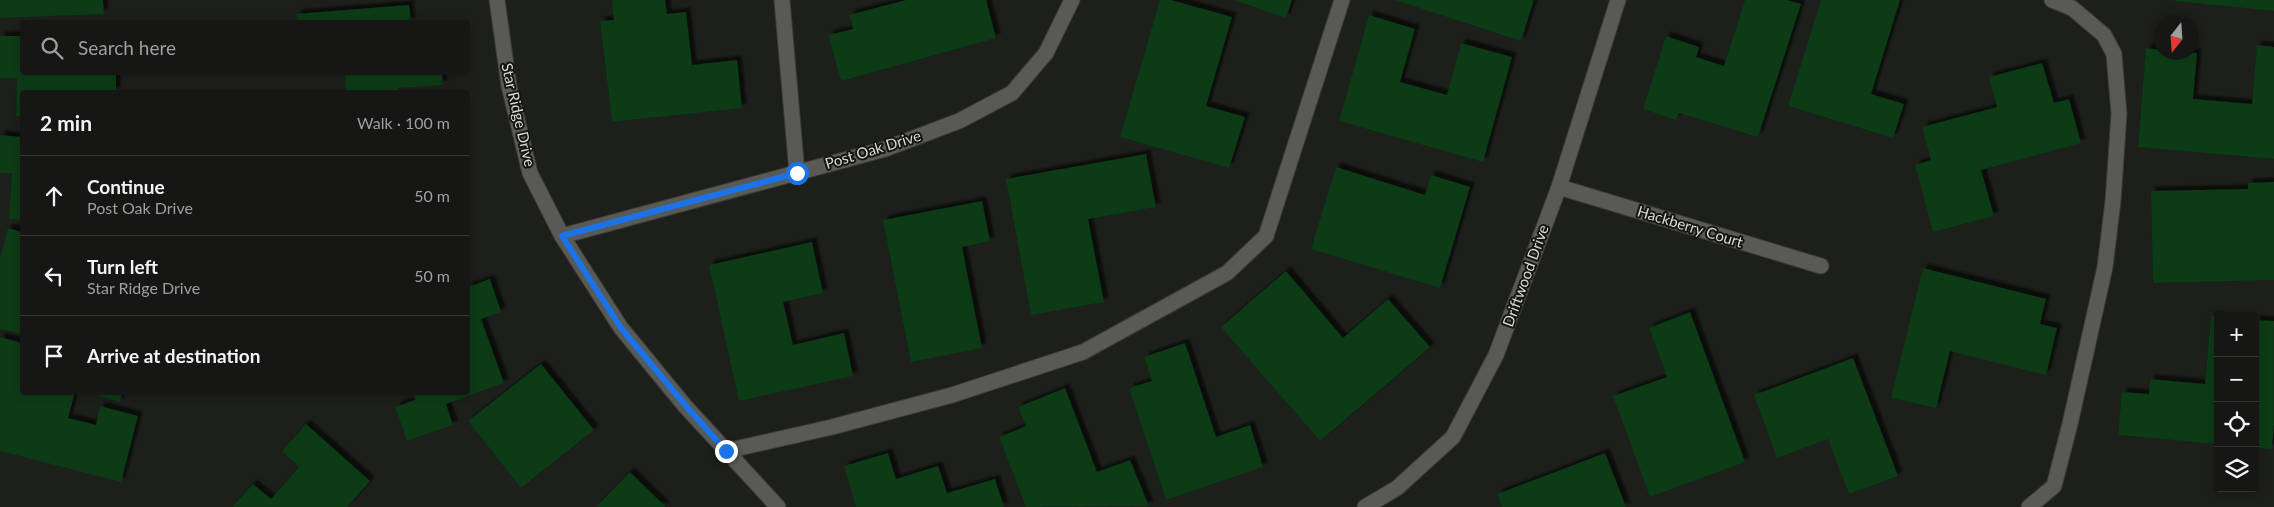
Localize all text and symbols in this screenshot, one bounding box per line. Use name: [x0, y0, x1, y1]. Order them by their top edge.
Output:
north arrow: [2154, 15, 2199, 60]
search box: [20, 20, 470, 75]
icon: search: [38, 34, 66, 62]
text: Search here: [78, 36, 176, 59]
street label: Star Ridge Drive: [498, 61, 540, 169]
text: 2 min: [40, 110, 92, 135]
text: Walk · 100 m: [357, 113, 450, 132]
street label: Post Oak Drive: [823, 126, 923, 172]
route start: [786, 162, 809, 185]
text: Continue: [87, 175, 165, 198]
icon: ahead: [40, 182, 68, 210]
text: 50 m: [414, 186, 450, 205]
text: Post Oak Drive: [87, 198, 193, 217]
street label: Hackberry Court: [1635, 201, 1746, 251]
street label: Driftwood Drive: [1498, 222, 1552, 329]
text: Turn left: [87, 255, 158, 278]
icon: left: [40, 262, 68, 290]
text: 50 m: [414, 266, 450, 285]
text: Star Ridge Drive: [87, 278, 200, 297]
map controls: [2214, 312, 2259, 492]
button: +: [2214, 312, 2259, 357]
icon: arrive: [40, 342, 68, 370]
text: Arrive at destination: [87, 344, 260, 367]
button: −: [2214, 357, 2259, 402]
button: locate: [2214, 402, 2259, 447]
route end: [715, 440, 738, 463]
button: layers: [2214, 447, 2259, 492]

